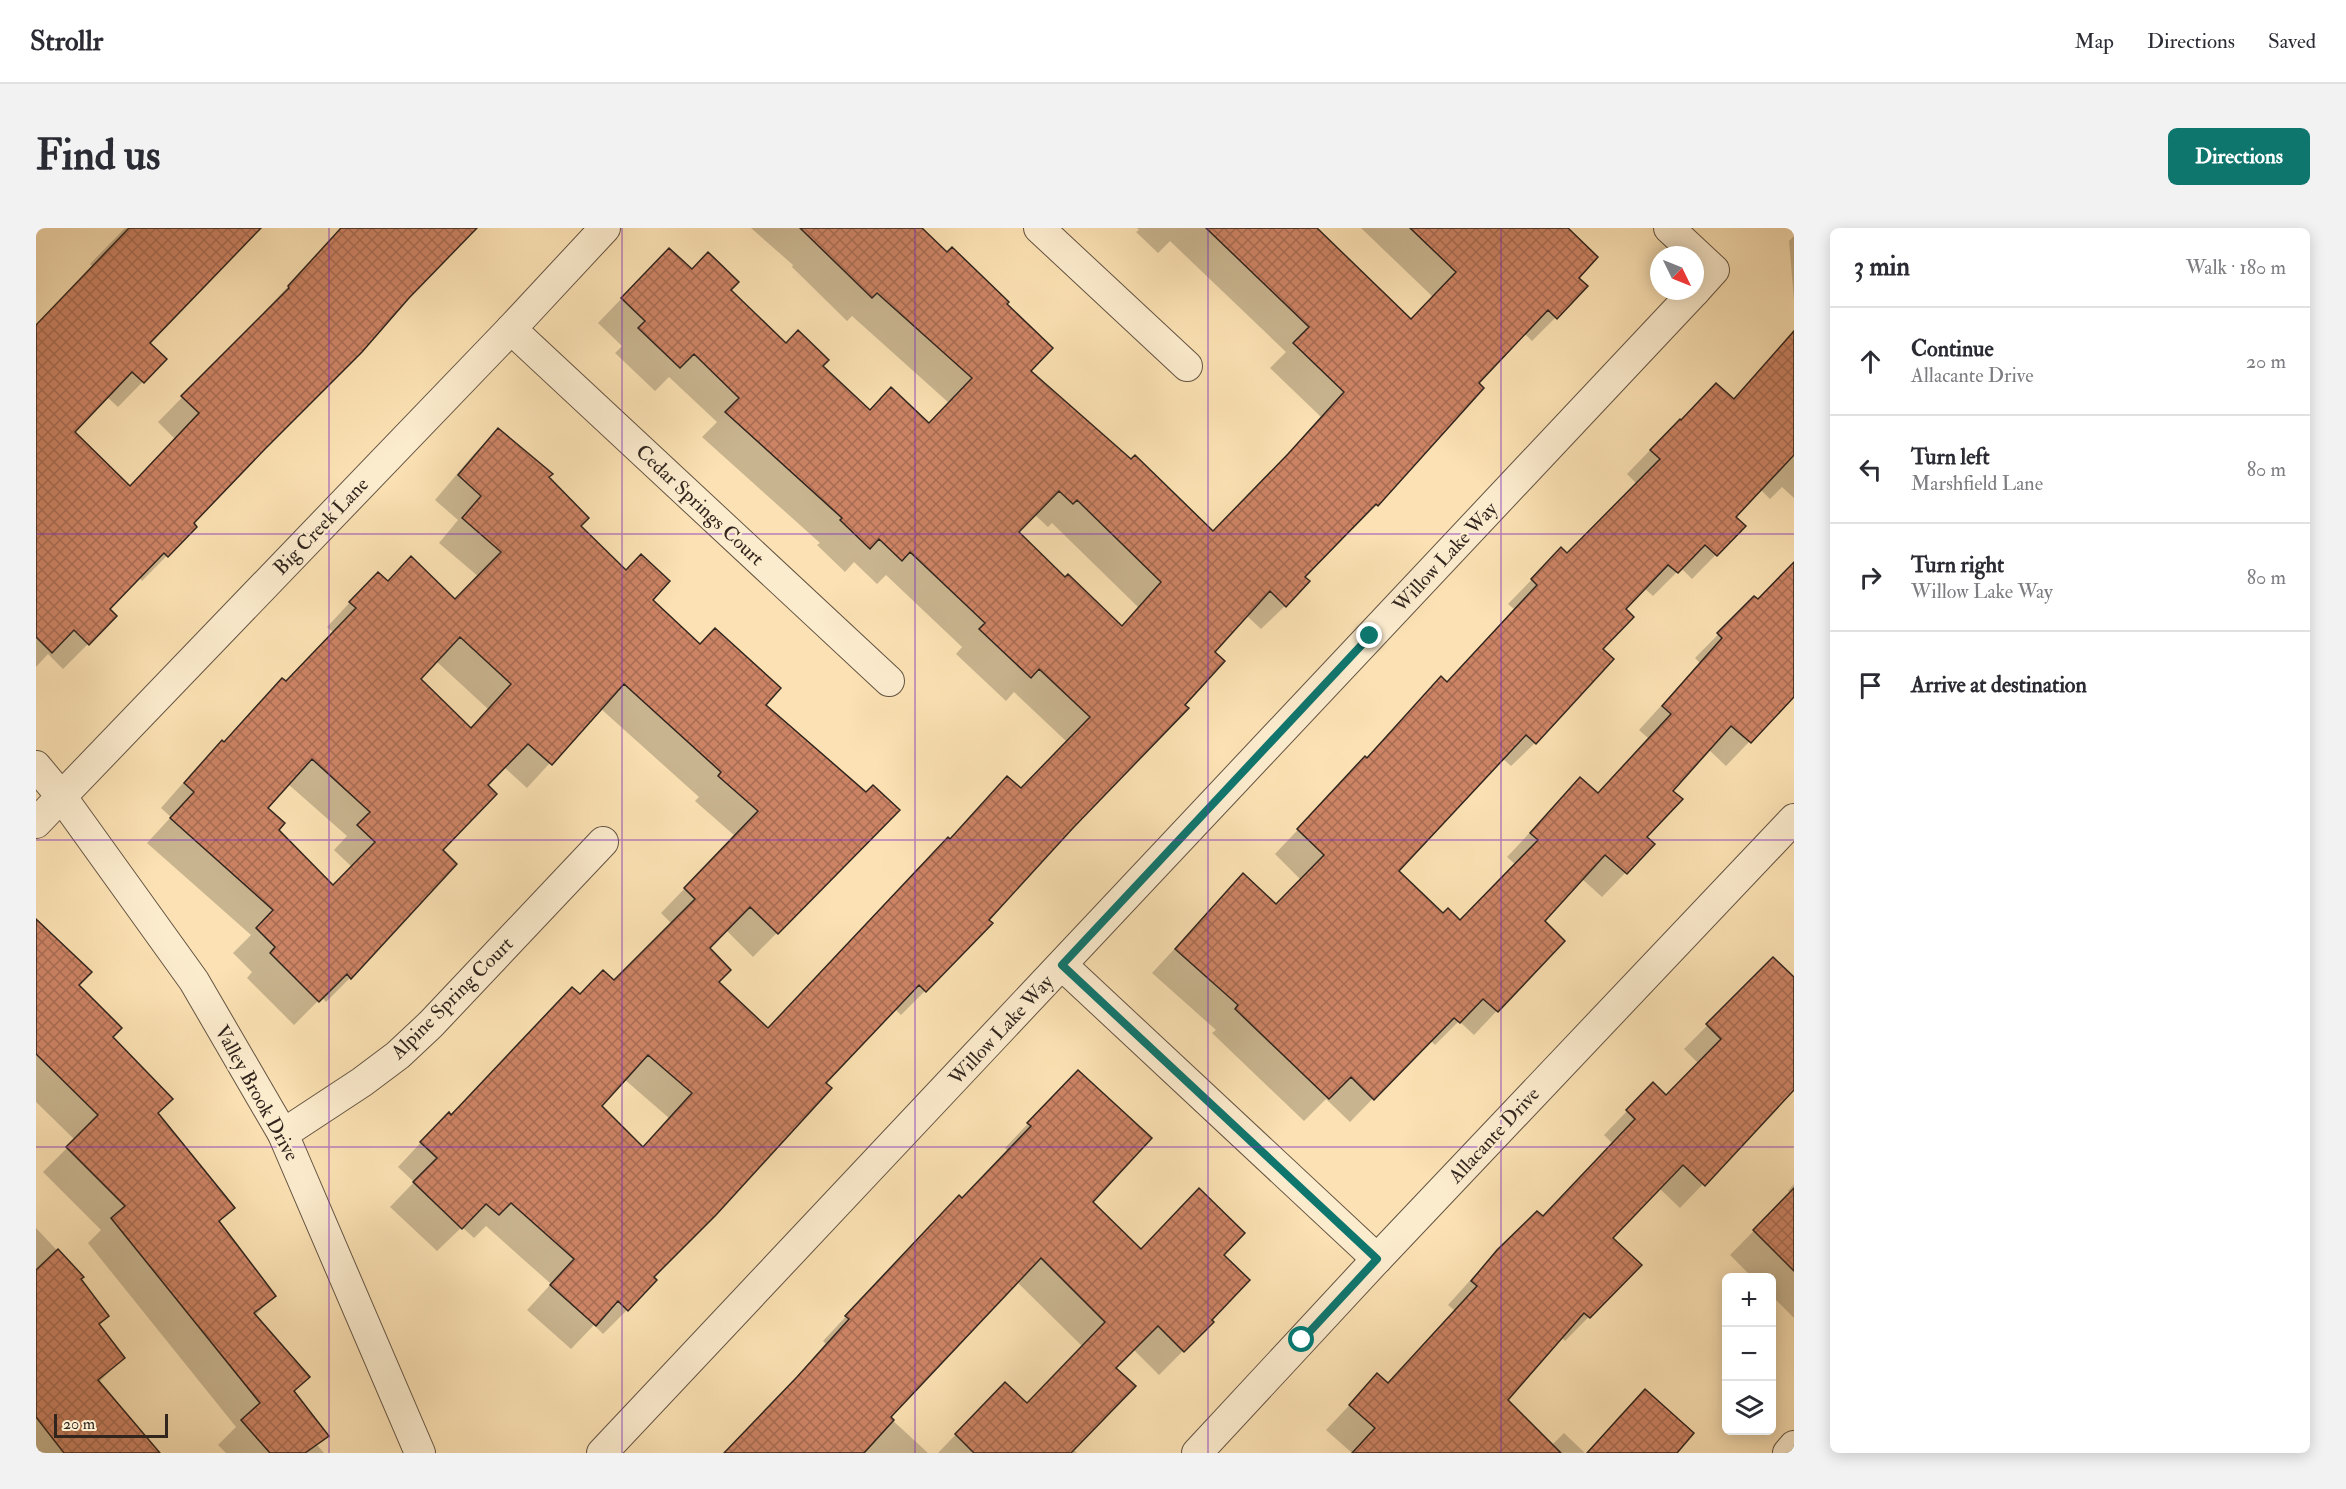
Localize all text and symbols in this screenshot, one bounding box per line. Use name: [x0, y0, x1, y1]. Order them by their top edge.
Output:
text: Strollr: [30, 24, 103, 59]
text: Map: [2074, 28, 2114, 55]
text: Directions: [2147, 28, 2235, 55]
text: Saved: [2268, 28, 2316, 55]
button: Directions: [2168, 128, 2310, 185]
text: Find us: [36, 130, 160, 182]
north arrow: [1650, 246, 1704, 300]
text: 3 min: [1854, 251, 1910, 283]
text: Walk · 180 m: [2186, 255, 2286, 280]
text: Continue: [1911, 335, 1994, 363]
icon: ahead: [1854, 345, 1887, 378]
text: 20 m: [2246, 349, 2286, 374]
text: Allacante Drive: [1911, 363, 2034, 388]
street label: Cedar Springs Court: [630, 439, 770, 572]
text: Turn left: [1911, 443, 1990, 471]
icon: left: [1854, 453, 1887, 486]
text: 80 m: [2247, 457, 2286, 482]
text: Marshfield Lane: [1911, 471, 2043, 496]
street label: Big Creek Lane: [268, 472, 374, 580]
street label: Willow Lake Way: [1387, 496, 1503, 618]
text: Turn right: [1911, 551, 2004, 579]
icon: right: [1854, 561, 1887, 594]
text: 80 m: [2247, 565, 2286, 590]
text: Willow Lake Way: [1911, 579, 2053, 604]
route end: [1356, 622, 1382, 648]
icon: arrive: [1854, 669, 1887, 702]
text: Arrive at destination: [1911, 671, 2087, 699]
street label: Alpine Spring Court: [385, 931, 520, 1066]
street label: Willow Lake Way: [943, 969, 1059, 1091]
street label: Valley Brook Drive: [209, 1021, 305, 1165]
street label: Allacante Drive: [1442, 1082, 1545, 1189]
map controls: [1722, 1273, 1776, 1435]
button: +: [1722, 1273, 1776, 1327]
route start: [1288, 1326, 1314, 1352]
button: −: [1722, 1327, 1776, 1381]
button: layers: [1722, 1381, 1776, 1435]
scale bar: [54, 1411, 168, 1438]
text: 20 m: [63, 1414, 95, 1434]

